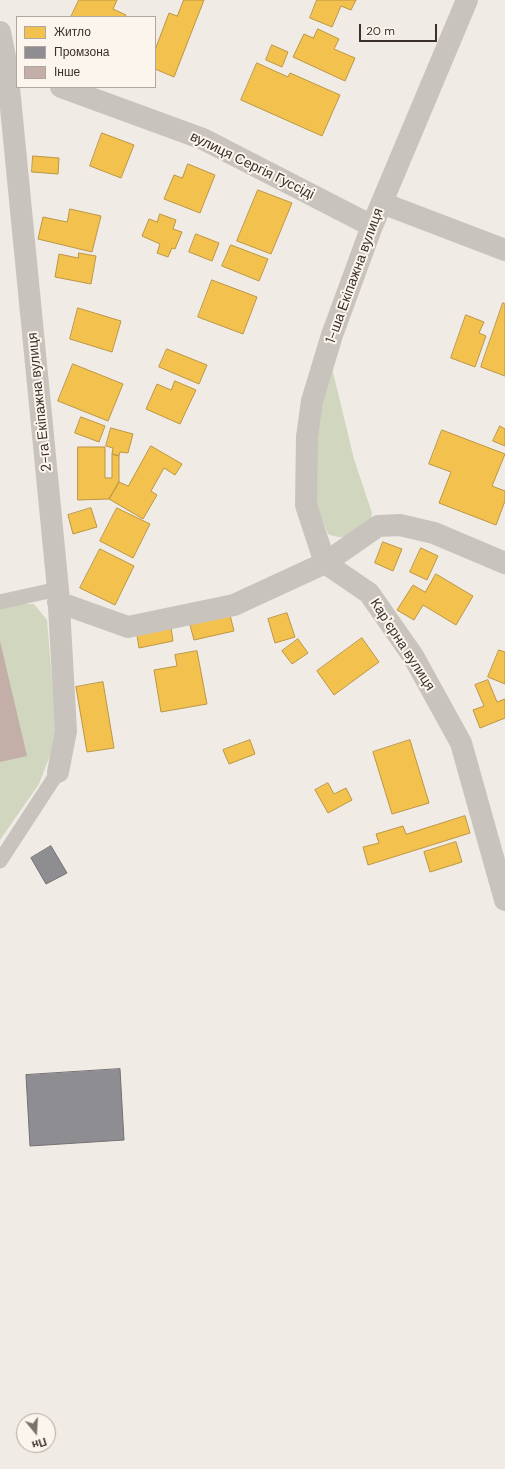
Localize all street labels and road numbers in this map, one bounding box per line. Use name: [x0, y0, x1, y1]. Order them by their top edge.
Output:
street label: вулиця Сергія Гуссіді: [187, 129, 317, 203]
street label: 1-ша Екіпажна вулиця: [323, 206, 387, 346]
street label: 2-га Екіпажна вулиця: [24, 332, 56, 472]
street label: Карʼєрна вулиця: [366, 596, 438, 694]

